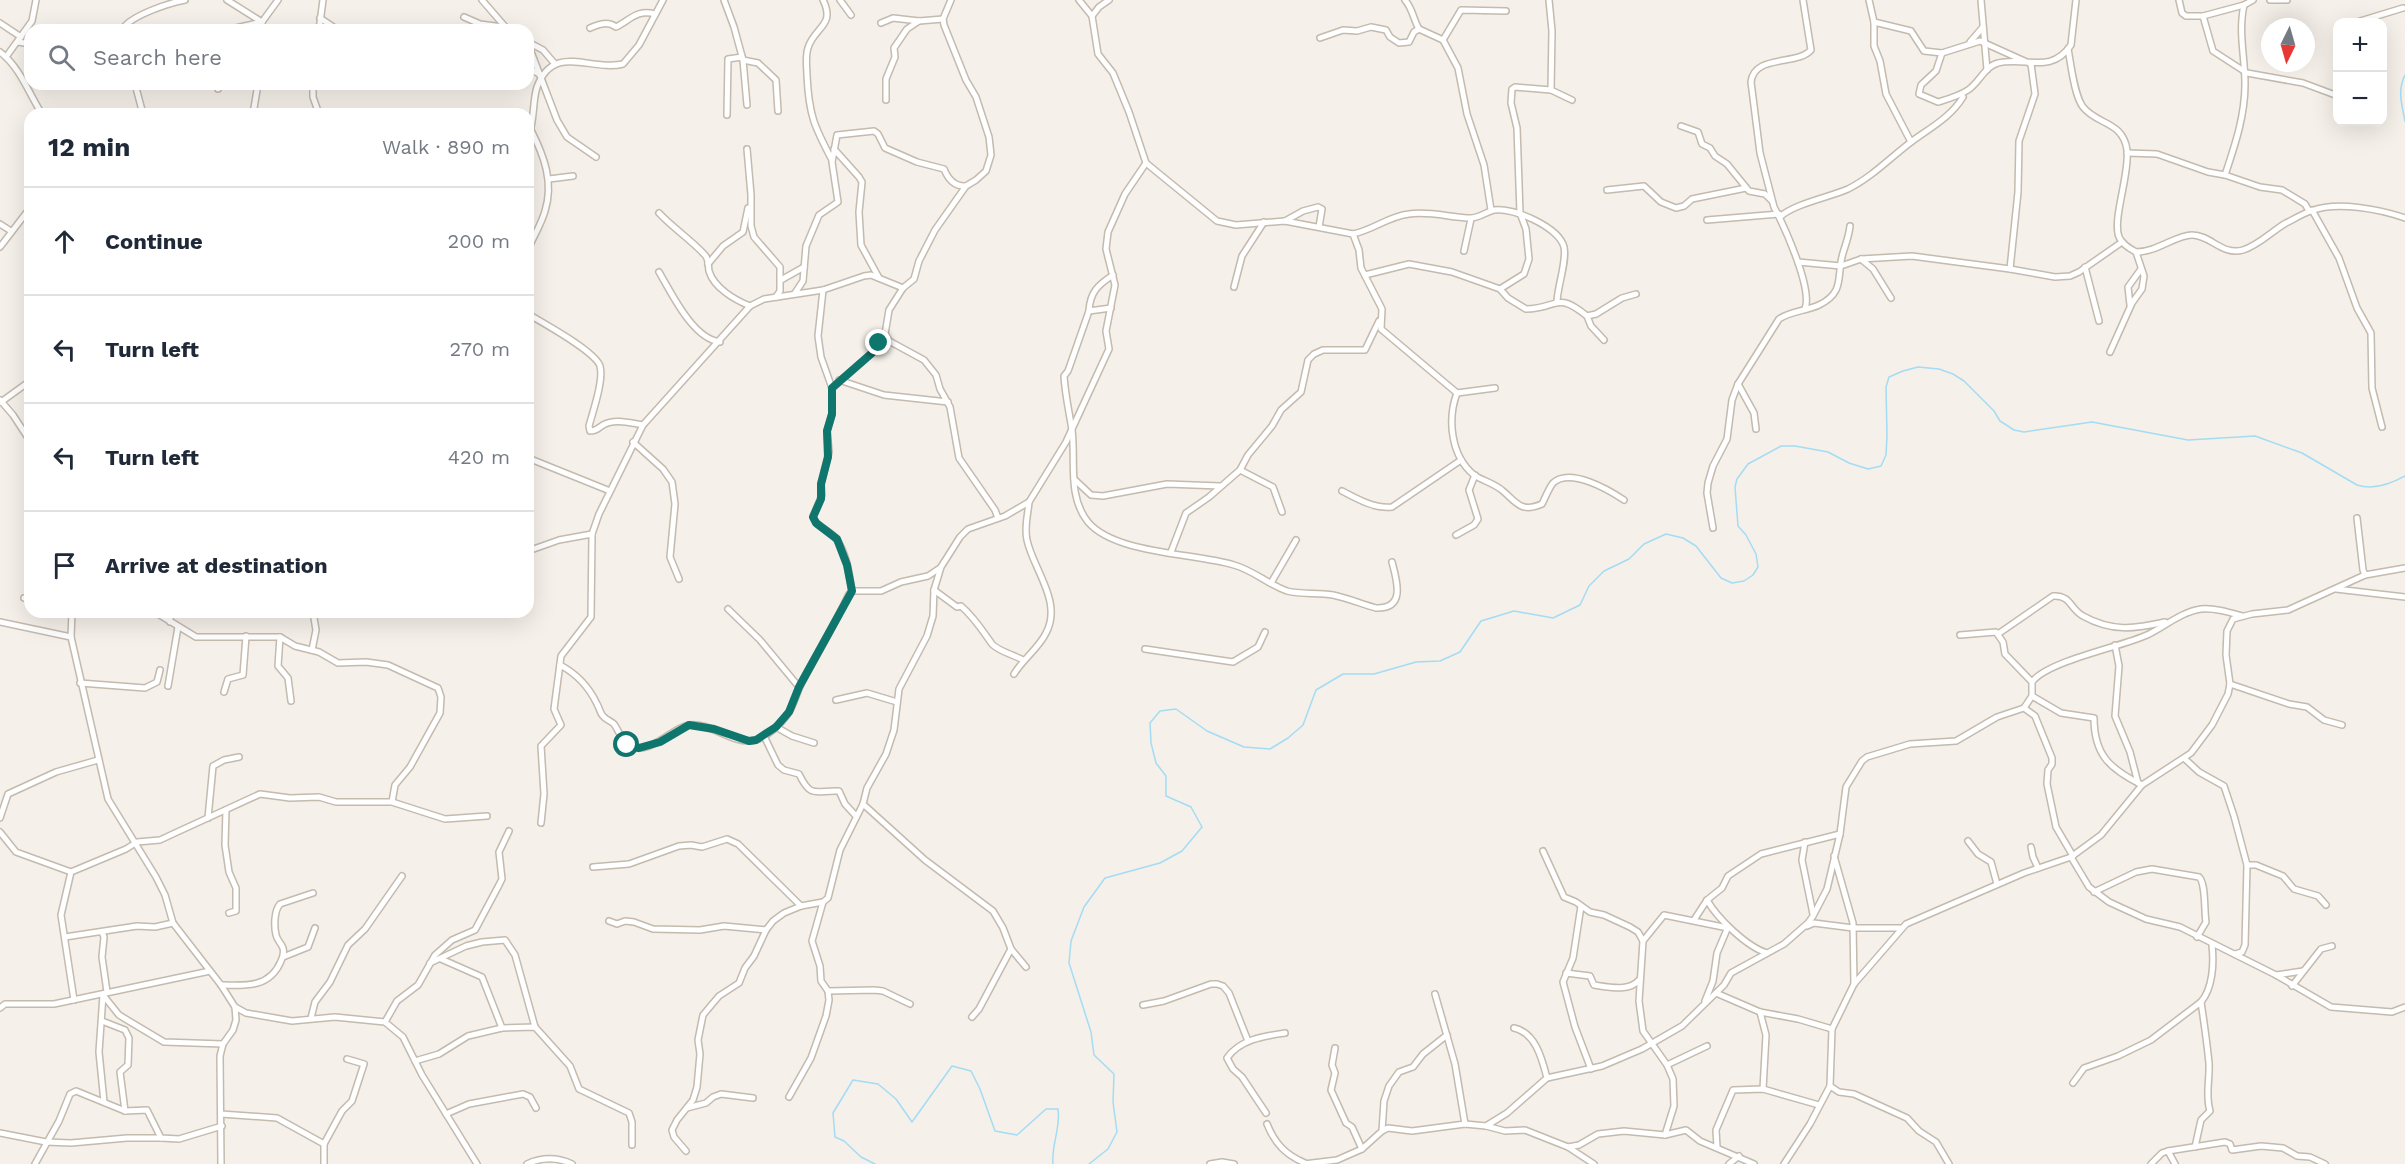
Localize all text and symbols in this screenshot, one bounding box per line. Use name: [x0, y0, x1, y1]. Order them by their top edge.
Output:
north arrow: [2261, 18, 2315, 72]
map controls: [2333, 18, 2387, 126]
button: +: [2333, 18, 2387, 72]
search box: [24, 24, 534, 90]
icon: search: [45, 41, 78, 74]
text: Search here: [93, 45, 222, 70]
button: −: [2333, 72, 2387, 126]
text: 12 min: [48, 132, 130, 162]
text: Walk · 890 m: [382, 135, 510, 159]
icon: ahead: [48, 225, 81, 258]
text: Continue: [105, 229, 203, 254]
text: 200 m: [448, 229, 510, 253]
route end: [865, 329, 891, 355]
icon: left: [48, 333, 81, 366]
text: Turn left: [105, 337, 199, 362]
text: 270 m: [450, 337, 510, 361]
icon: left: [48, 441, 81, 474]
text: Turn left: [105, 445, 199, 470]
text: 420 m: [448, 445, 510, 469]
icon: arrive: [48, 549, 81, 582]
text: Arrive at destination: [105, 553, 328, 578]
route start: [613, 731, 639, 757]

